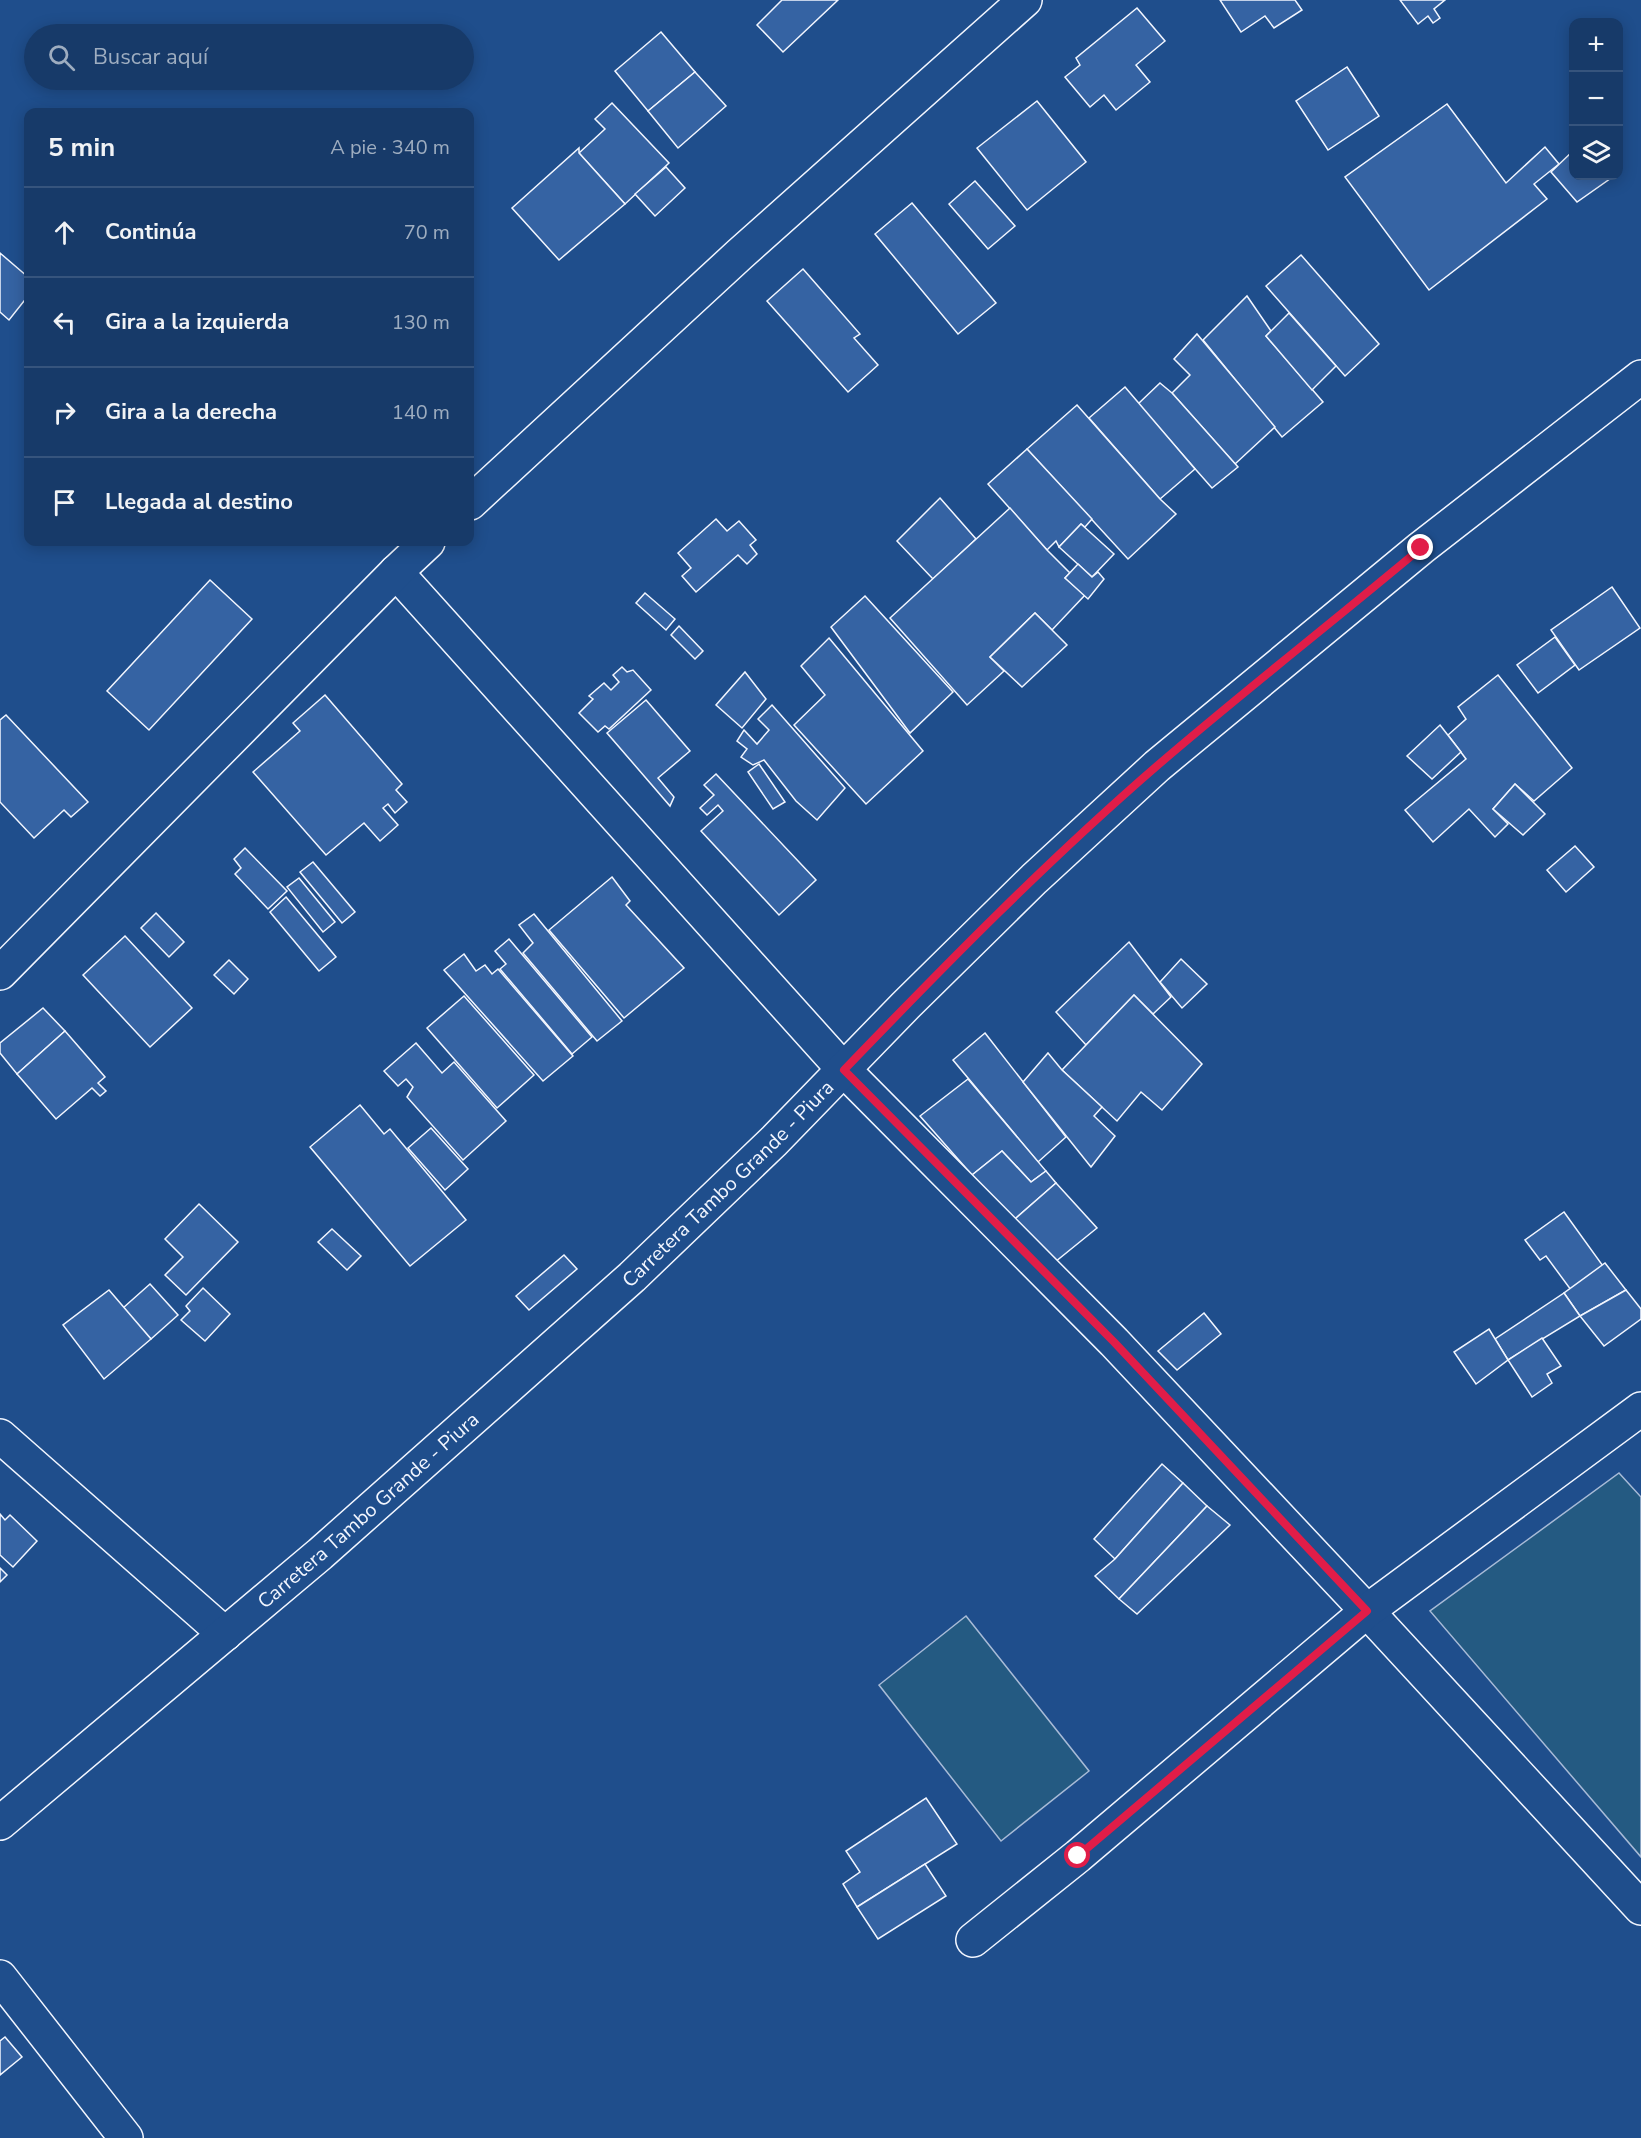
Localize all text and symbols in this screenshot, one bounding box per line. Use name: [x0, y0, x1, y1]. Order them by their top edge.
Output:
map controls: [1569, 18, 1623, 180]
button: +: [1569, 18, 1623, 72]
search box: [24, 24, 474, 90]
icon: search: [45, 41, 78, 74]
text: Buscar aquí: [93, 42, 208, 72]
button: −: [1569, 72, 1623, 126]
button: layers: [1569, 126, 1623, 180]
text: 5 min: [48, 130, 115, 165]
text: A pie · 340 m: [330, 134, 450, 161]
icon: ahead: [48, 216, 81, 249]
text: Continúa: [105, 217, 196, 247]
text: 70 m: [404, 219, 450, 246]
icon: left: [48, 306, 81, 339]
text: Gira a la izquierda: [105, 307, 289, 337]
text: 130 m: [392, 309, 450, 336]
icon: right: [48, 396, 81, 429]
text: Gira a la derecha: [105, 397, 277, 427]
text: 140 m: [392, 399, 450, 426]
icon: arrive: [48, 486, 81, 519]
text: Llegada al destino: [105, 487, 293, 517]
route end: [1407, 534, 1433, 560]
street label: Carretera Tambo Grande - Piura: [616, 1074, 840, 1294]
street label: Carretera Tambo Grande - Piura: [252, 1406, 485, 1615]
route start: [1064, 1842, 1090, 1868]

